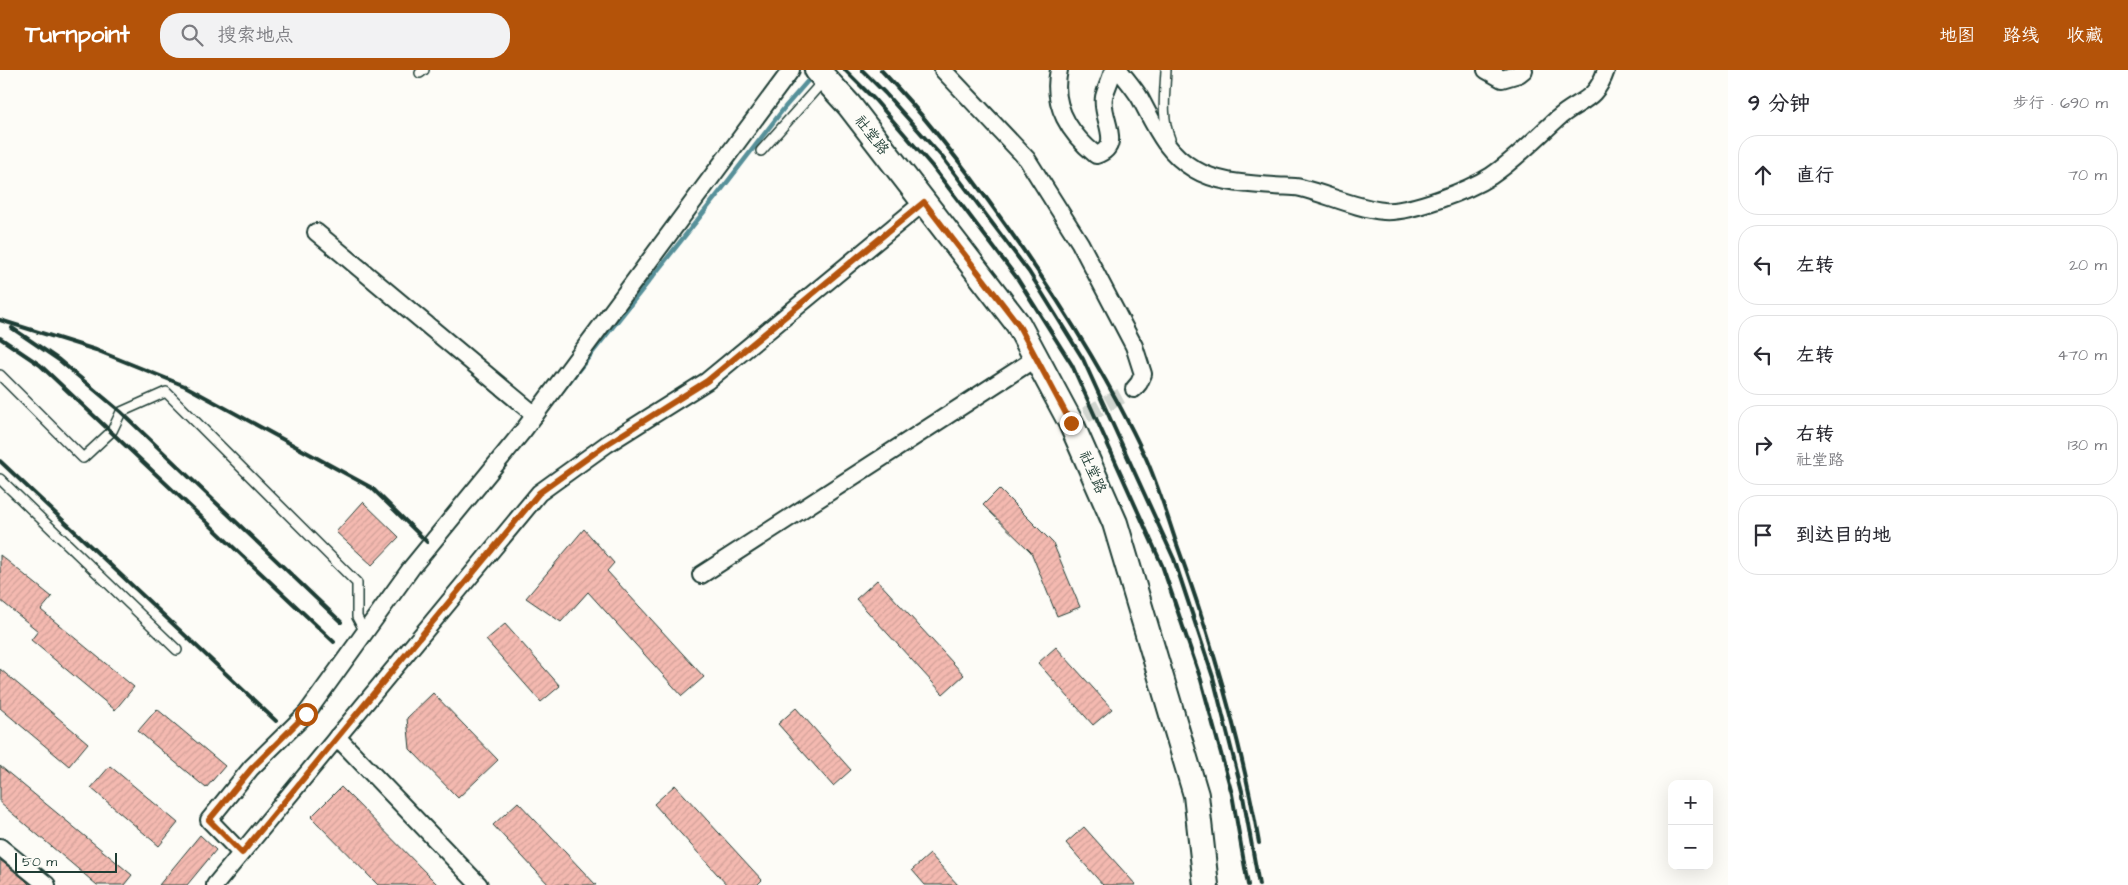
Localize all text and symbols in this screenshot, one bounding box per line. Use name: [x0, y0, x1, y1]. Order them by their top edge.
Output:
search box: [160, 13, 510, 58]
text: Turnpoint: [25, 18, 130, 52]
icon: search: [178, 21, 206, 49]
text: 搜索地点: [218, 22, 294, 49]
text: 地图: [1939, 23, 1975, 48]
text: 路线: [2003, 23, 2039, 48]
text: 收藏: [2067, 23, 2103, 48]
text: 9 分钟: [1748, 89, 1810, 118]
text: 步行 · 690 m: [2013, 92, 2108, 114]
street label: 社堂路: [849, 111, 894, 160]
icon: ahead: [1749, 161, 1777, 189]
text: 直行: [1796, 162, 1834, 189]
text: 70 m: [2068, 164, 2107, 186]
icon: left: [1749, 251, 1777, 279]
text: 左转: [1796, 252, 1834, 279]
text: 20 m: [2069, 254, 2107, 276]
icon: left: [1749, 341, 1777, 369]
text: 左转: [1796, 342, 1834, 369]
text: 470 m: [2057, 344, 2107, 366]
route end: [1060, 412, 1083, 435]
text: 右转: [1796, 421, 1834, 448]
icon: right: [1749, 431, 1777, 459]
text: 130 m: [2068, 434, 2107, 456]
street label: 社堂路: [1074, 447, 1111, 497]
text: 社堂路: [1796, 449, 1844, 471]
icon: arrive: [1749, 521, 1777, 549]
text: 到达目的地: [1796, 522, 1891, 549]
route start: [295, 703, 318, 726]
map controls: [1668, 780, 1713, 870]
button: +: [1668, 780, 1713, 825]
button: −: [1668, 825, 1713, 870]
scale bar: [15, 850, 118, 873]
text: 50 m: [22, 852, 57, 872]

